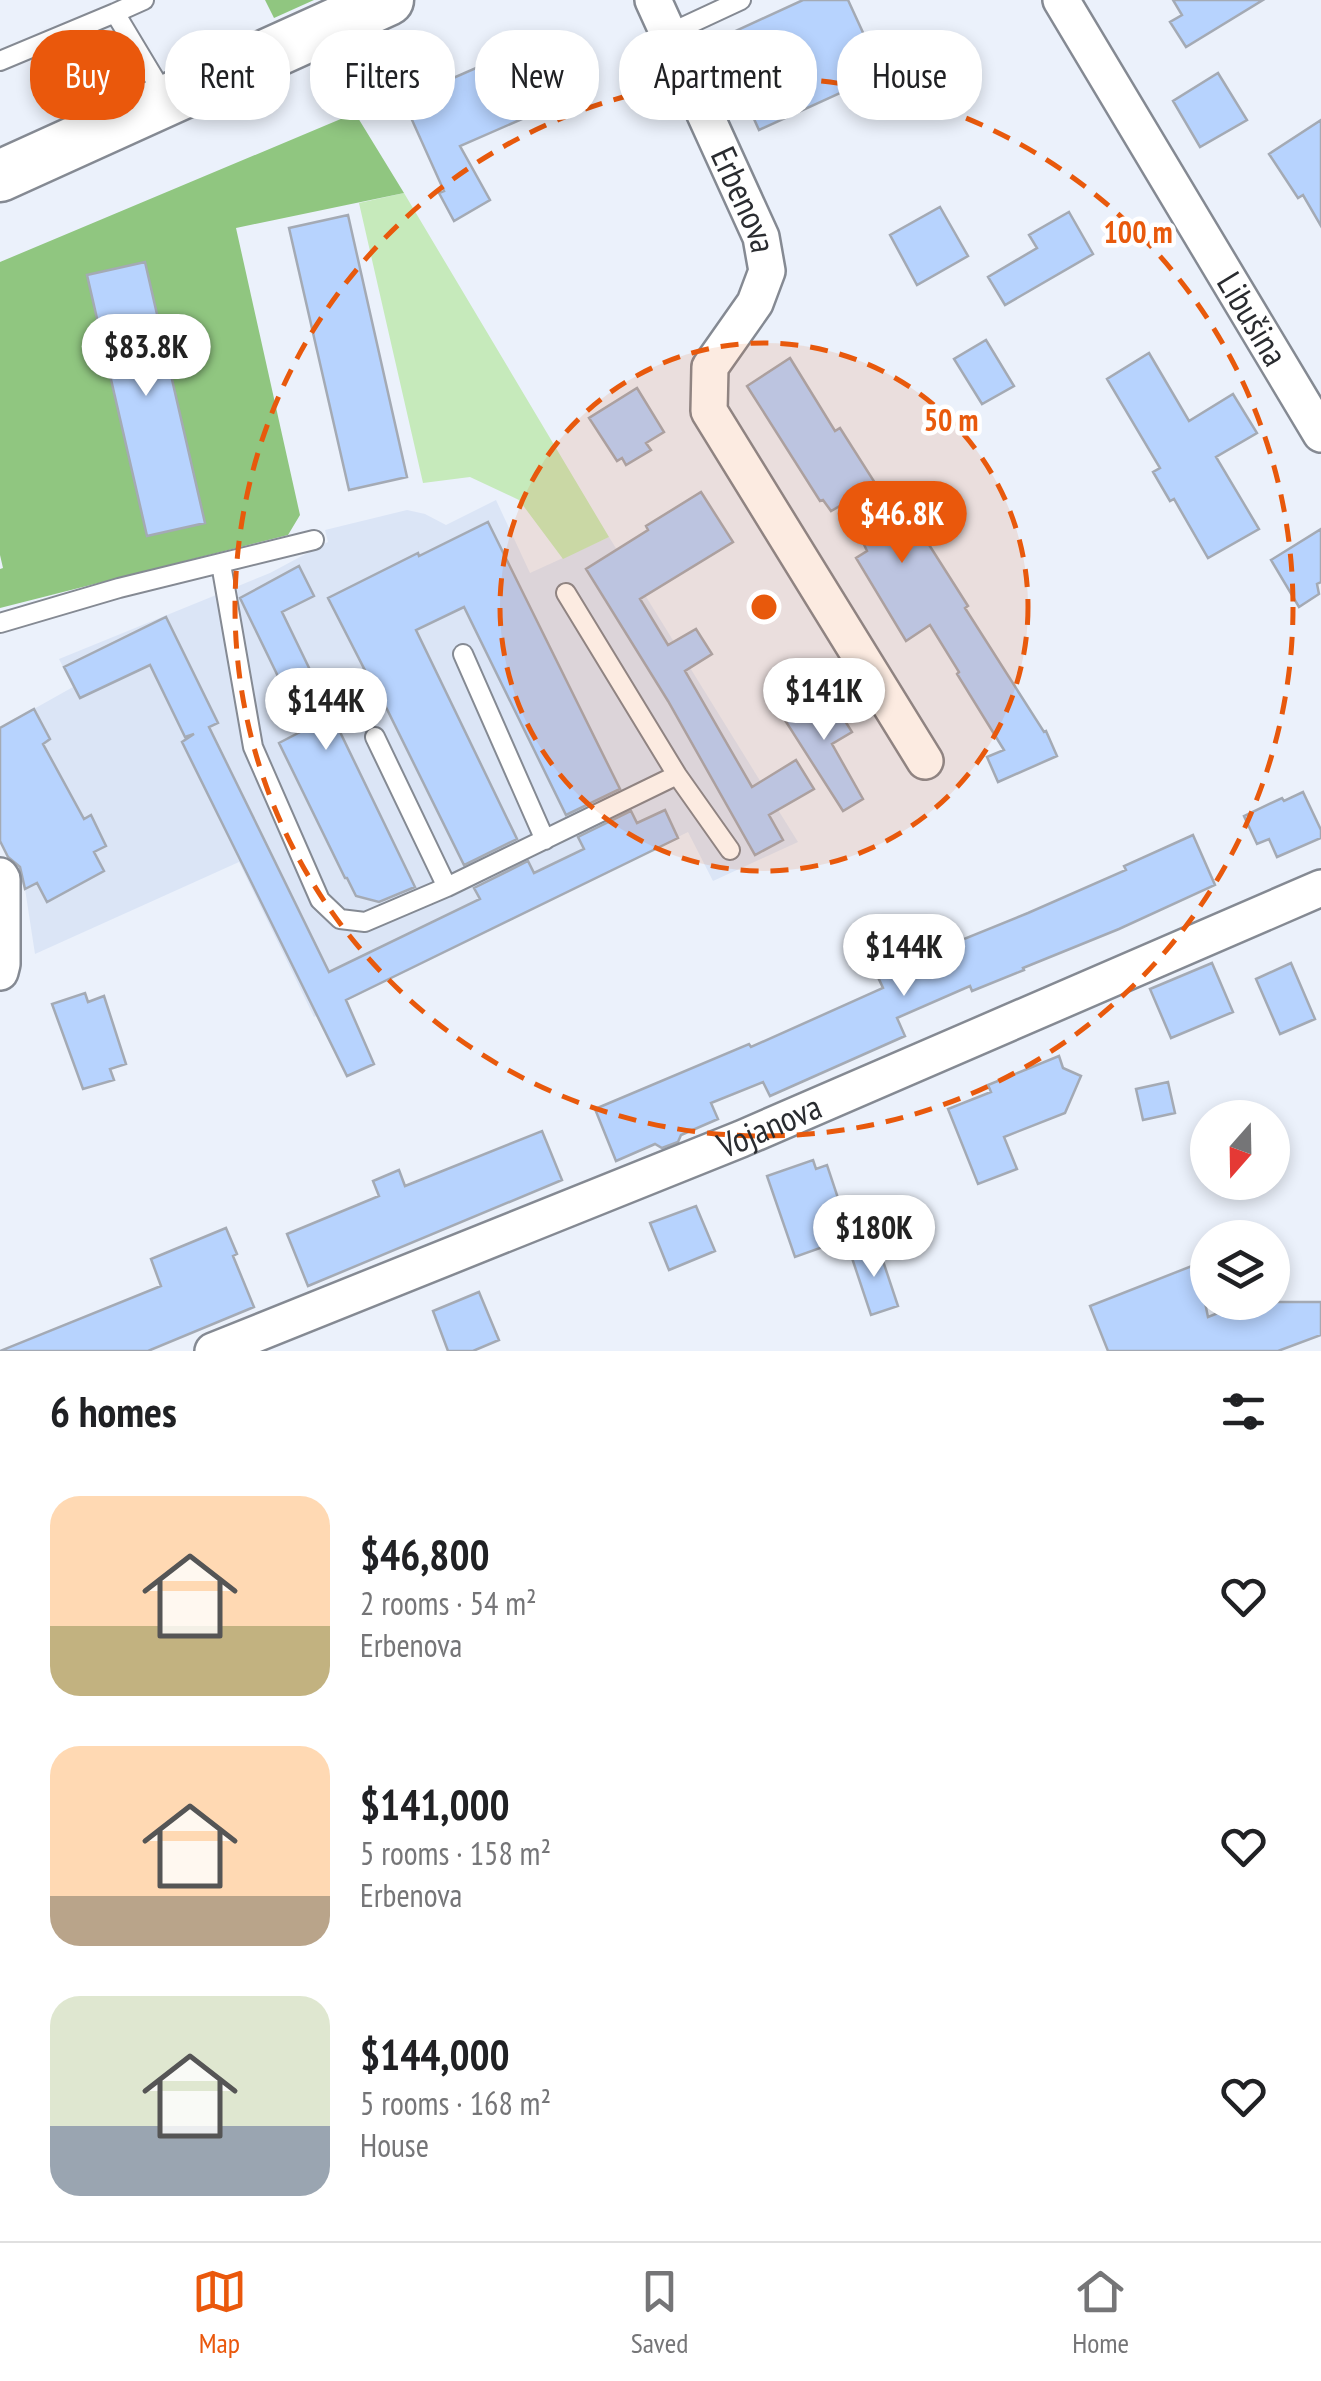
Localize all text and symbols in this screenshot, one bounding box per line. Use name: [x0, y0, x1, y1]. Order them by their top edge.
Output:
chip: Buy: [30, 30, 145, 120]
chip: Rent: [165, 30, 290, 120]
chip: Filters: [310, 30, 455, 120]
chip: New: [475, 30, 599, 120]
chip: Apartment: [619, 30, 817, 120]
chip: House: [837, 30, 982, 120]
street label: Erbenova: [701, 139, 787, 256]
text: 100 m: [1103, 212, 1173, 251]
street label: Libušina: [1207, 263, 1299, 374]
pin: $83.8K: [65, 314, 227, 399]
text: $83.8K: [104, 325, 188, 367]
text: 50 m: [924, 400, 978, 439]
pin: $46.8K: [821, 481, 983, 566]
text: $46.8K: [860, 492, 944, 534]
centre of rings: [746, 589, 782, 625]
pin: $141K: [754, 658, 894, 743]
pin: $144K: [256, 668, 396, 753]
text: $141K: [785, 669, 863, 711]
text: $144K: [287, 679, 365, 721]
pin: $144K: [834, 914, 974, 999]
text: $144K: [865, 925, 943, 967]
street label: Vojanova: [709, 1083, 828, 1169]
north arrow: [1190, 1100, 1290, 1200]
map controls: [1190, 1100, 1290, 1320]
pin: $180K: [804, 1195, 944, 1280]
text: $180K: [835, 1206, 913, 1248]
button: layers: [1190, 1220, 1290, 1320]
text: 6 homes: [50, 1384, 177, 1439]
icon: filters: [1216, 1384, 1271, 1439]
text: $46,800: [360, 1527, 490, 1582]
icon: home: [130, 1536, 250, 1656]
icon: heart: [1216, 1569, 1271, 1624]
text: 2 rooms · 54 m²: [360, 1582, 537, 1624]
text: Erbenova: [360, 1624, 462, 1666]
text: $141,000: [360, 1777, 510, 1832]
icon: home: [130, 1786, 250, 1906]
icon: heart: [1216, 1819, 1271, 1874]
text: 5 rooms · 158 m²: [360, 1832, 551, 1874]
text: Erbenova: [360, 1874, 462, 1916]
text: $144,000: [360, 2027, 510, 2082]
icon: home: [130, 2036, 250, 2156]
icon: heart: [1216, 2069, 1271, 2124]
text: 5 rooms · 168 m²: [360, 2082, 551, 2124]
text: House: [360, 2124, 429, 2166]
tab: Map: [192, 2264, 247, 2361]
tab: Saved: [631, 2264, 688, 2361]
tab: Home: [1072, 2264, 1129, 2361]

